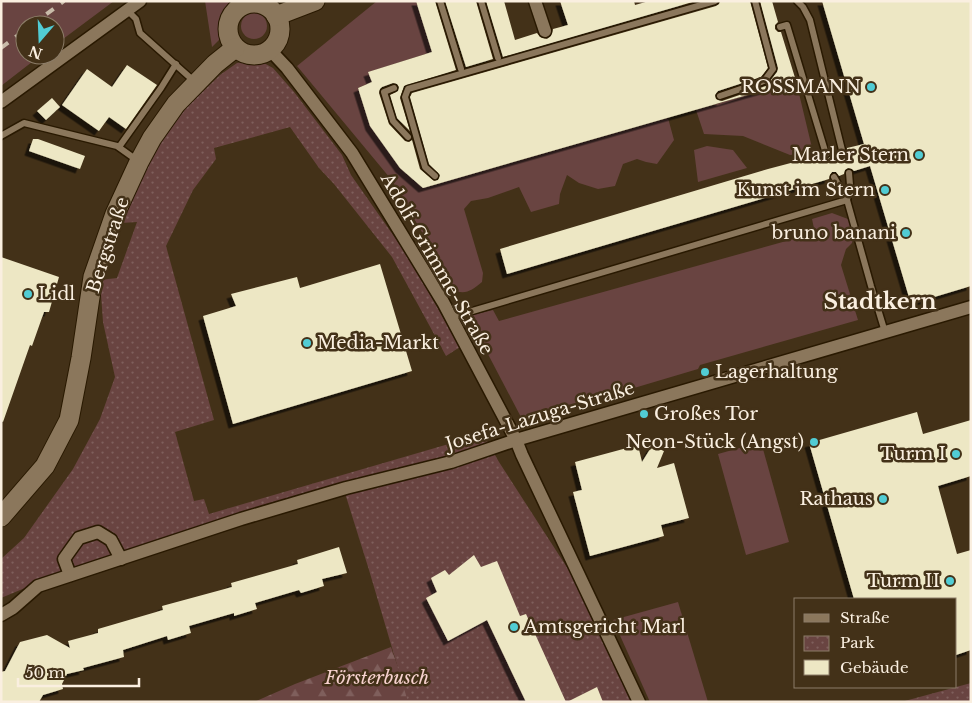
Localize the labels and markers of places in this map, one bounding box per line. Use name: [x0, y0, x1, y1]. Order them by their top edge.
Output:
place label: ROSSMANN: [741, 76, 861, 98]
marker: ROSSMANN: [865, 81, 877, 93]
place label: Marler Stern: [792, 144, 909, 166]
marker: Marler Stern: [913, 149, 925, 161]
place label: Kunst im Stern: [736, 179, 875, 201]
marker: Kunst im Stern: [879, 184, 891, 196]
place label: bruno banani: [771, 222, 896, 244]
marker: bruno banani: [900, 227, 912, 239]
place label: Lidl: [38, 283, 75, 305]
marker: Lidl: [22, 288, 34, 300]
place label: Media-Markt: [317, 332, 439, 354]
marker: Media-Markt: [301, 337, 313, 349]
place label: Lagerhaltung: [715, 361, 838, 383]
marker: Lagerhaltung: [699, 366, 711, 378]
place label: Großes Tor: [654, 403, 758, 425]
marker: Großes Tor: [638, 408, 650, 420]
place label: Neon-Stück (Angst): [626, 431, 804, 453]
marker: Neon-Stück (Angst): [808, 436, 820, 448]
place label: Turm I: [880, 443, 946, 465]
marker: Turm I: [950, 448, 962, 460]
place label: Rathaus: [799, 488, 873, 510]
marker: Rathaus: [877, 493, 889, 505]
place label: Turm II: [867, 570, 940, 592]
marker: Turm II: [944, 575, 956, 587]
place label: Amtsgericht Marl: [523, 616, 686, 638]
marker: Amtsgericht Marl: [508, 621, 520, 633]

